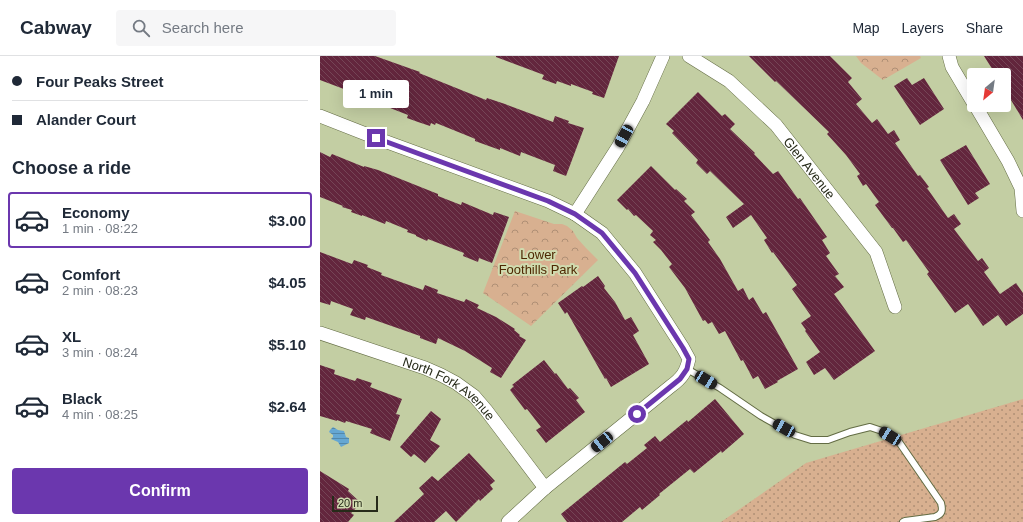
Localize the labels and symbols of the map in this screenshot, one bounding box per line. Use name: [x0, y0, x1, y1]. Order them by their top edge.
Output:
north arrow: [967, 68, 1011, 112]
callout: 1 min: [343, 80, 409, 108]
car: [613, 123, 635, 149]
route end: [367, 129, 385, 147]
street label: Glen Avenue: [780, 134, 838, 202]
park label: Lower Foothills Park: [499, 247, 578, 277]
street label: North Fork Avenue: [401, 354, 498, 423]
car: [693, 369, 719, 391]
route start: [628, 405, 646, 423]
car: [771, 417, 797, 439]
car: [877, 425, 903, 447]
car: [589, 430, 615, 454]
scale bar: [332, 494, 378, 513]

